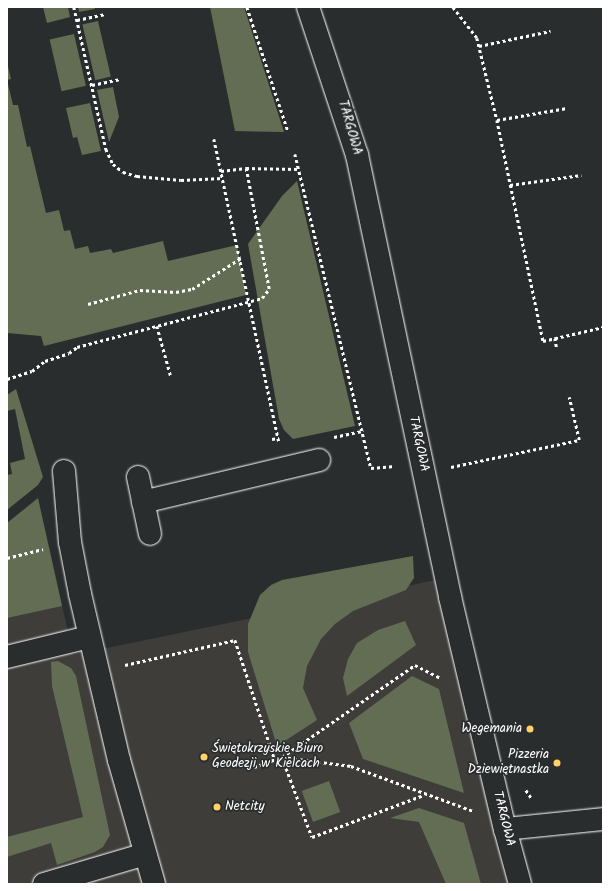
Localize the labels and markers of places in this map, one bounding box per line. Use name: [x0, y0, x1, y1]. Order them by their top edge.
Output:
place label: Wegemania: [461, 721, 522, 737]
marker: Wegemania: [525, 724, 535, 734]
place label: Świętokrzyskie Biuro Geodezji w Kielcach: [212, 742, 323, 773]
place label: Pizzeria Dziewiętnastka: [468, 748, 549, 779]
marker: Świętokrzyskie Biuro Geodezji w Kielcach: [199, 752, 209, 762]
marker: Pizzeria Dziewiętnastka: [552, 758, 562, 768]
place label: Netcity: [225, 799, 265, 815]
marker: Netcity: [212, 802, 222, 812]

